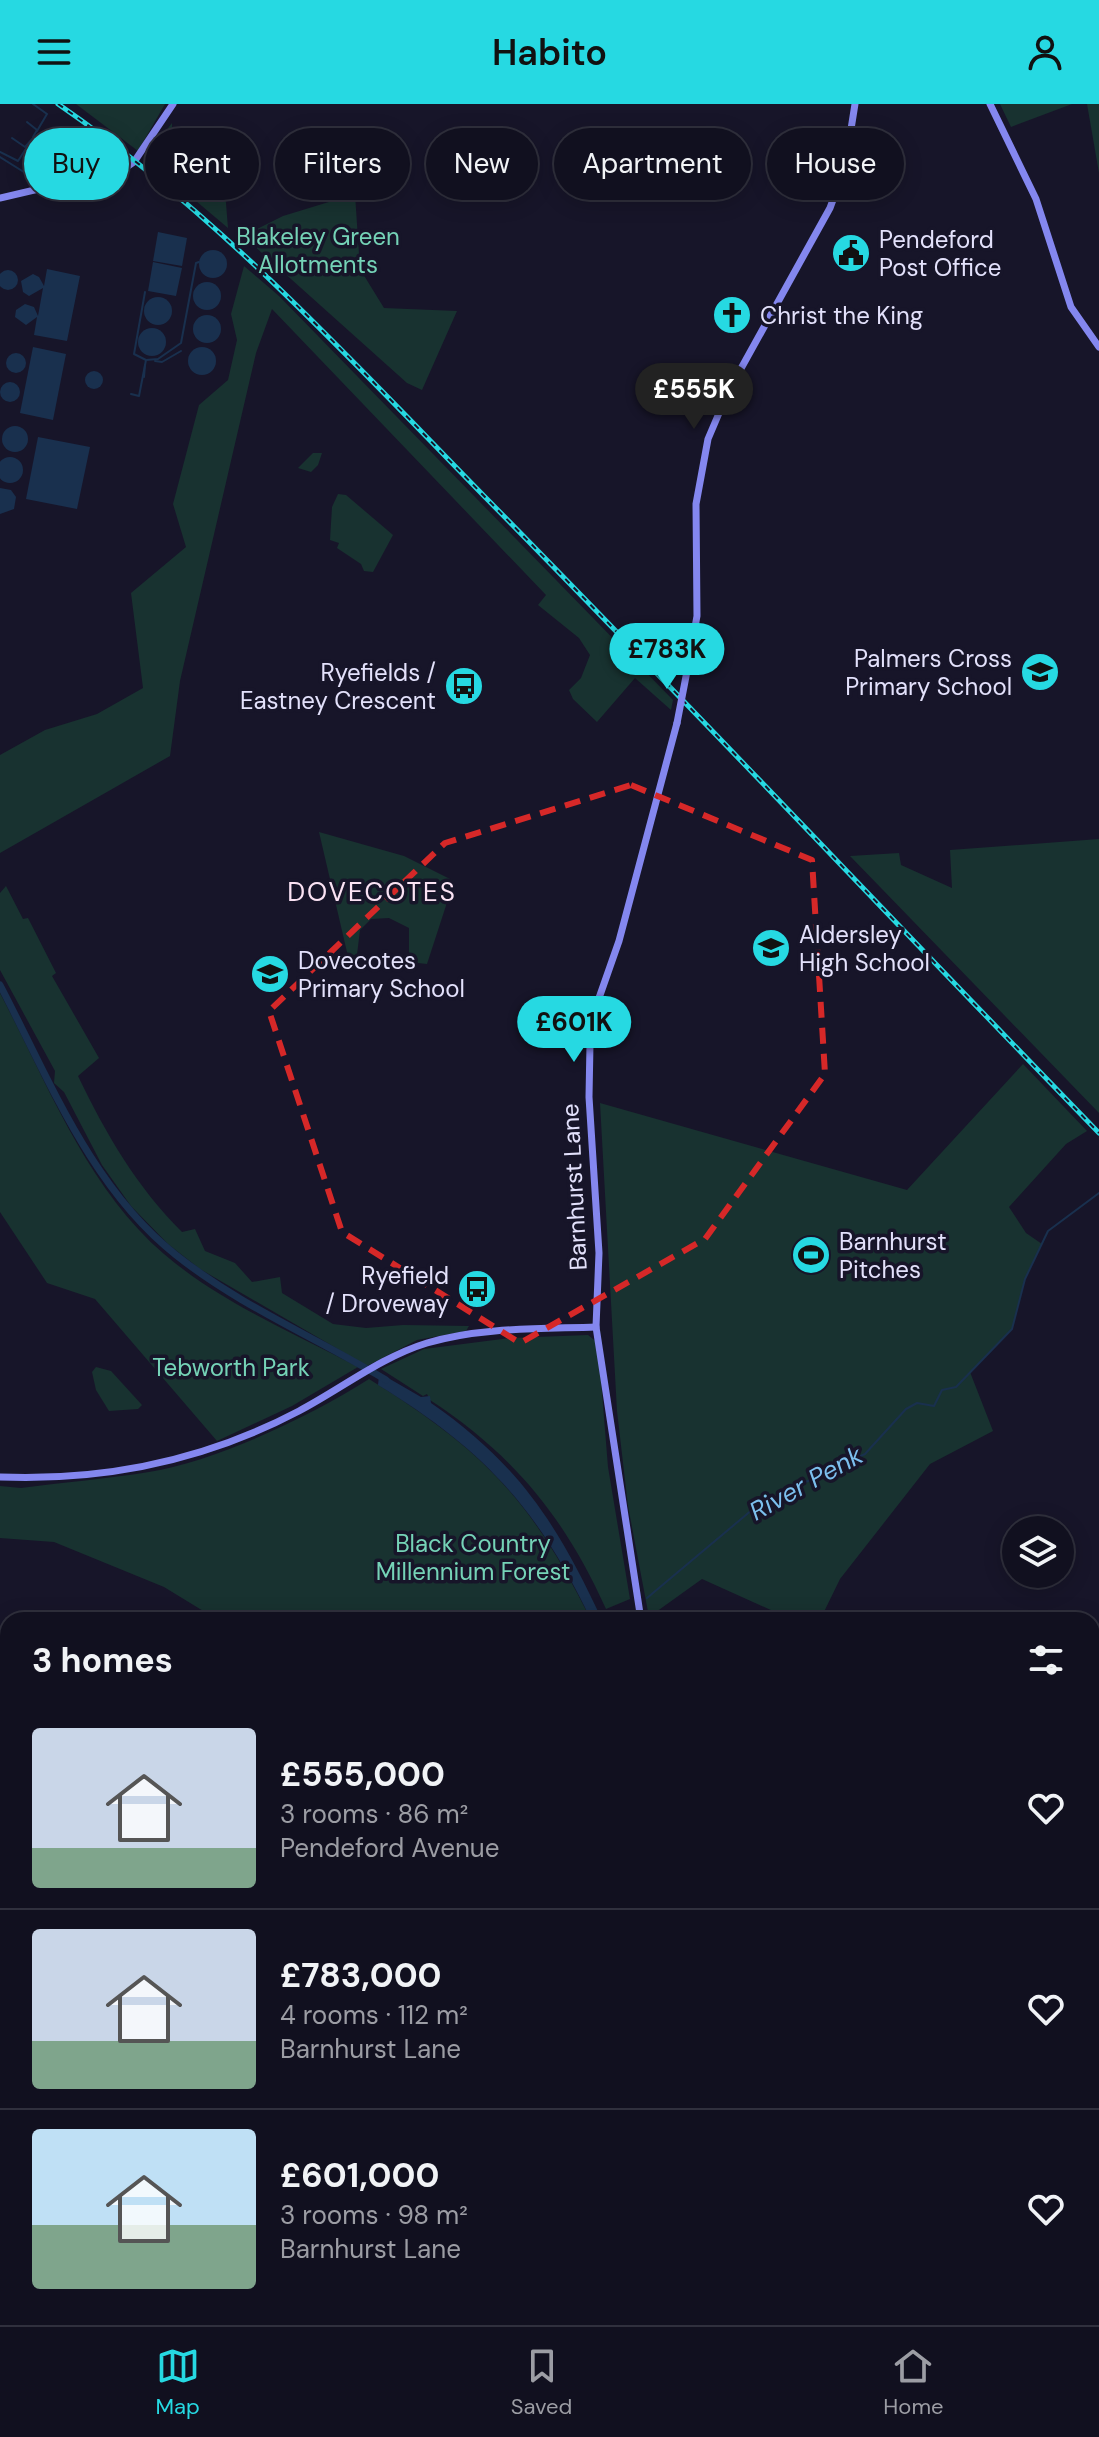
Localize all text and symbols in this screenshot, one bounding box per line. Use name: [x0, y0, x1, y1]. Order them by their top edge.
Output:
text: Habito: [492, 29, 607, 76]
icon: menu: [32, 30, 76, 74]
icon: person: [1023, 30, 1067, 74]
chip: Buy: [24, 128, 129, 200]
chip: Rent: [145, 128, 259, 200]
chip: Filters: [275, 128, 410, 200]
chip: New: [426, 128, 538, 200]
chip: Apartment: [554, 128, 751, 200]
chip: House: [767, 128, 904, 200]
park label: Blakeley Green Allotments: [236, 221, 400, 280]
place label: Pendeford Post Office: [879, 224, 1001, 283]
public building icon: Pendeford Post Office: [830, 232, 872, 274]
church icon: Christ the King: [711, 294, 753, 336]
place label: Christ the King: [760, 300, 923, 331]
pin: £555K: [638, 363, 750, 431]
text: £555K: [653, 372, 735, 406]
pin: £783K: [611, 623, 723, 691]
text: £783K: [627, 632, 707, 666]
place label: Palmers Cross Primary School: [845, 643, 1012, 702]
school or university icon: Palmers Cross Primary School: [1019, 651, 1061, 693]
place label: Ryefields / Eastney Crescent: [240, 657, 436, 716]
bus stop icon: Ryefields / Eastney Crescent: [443, 665, 485, 707]
district label: DOVECOTES: [287, 875, 457, 909]
place label: Aldersley High School: [799, 919, 930, 978]
school or university icon: Aldersley High School: [750, 927, 792, 969]
place label: Dovecotes Primary School: [298, 945, 465, 1004]
school or university icon: Dovecotes Primary School: [249, 953, 291, 995]
pin: £601K: [518, 996, 630, 1064]
text: £601K: [535, 1005, 613, 1039]
street label: Barnhurst Lane: [554, 1103, 594, 1271]
place label: Barnhurst Pitches: [839, 1226, 947, 1285]
sports icon: Barnhurst Pitches: [790, 1234, 832, 1276]
place label: Ryefield / Droveway: [326, 1260, 449, 1319]
bus stop icon: Ryefield / Droveway: [456, 1268, 498, 1310]
park label: Tebworth Park: [152, 1352, 310, 1383]
water label: River Penk: [743, 1438, 869, 1528]
map controls: [1002, 1516, 1074, 1588]
button: layers: [1002, 1516, 1074, 1588]
park label: Black Country Millennium Forest: [376, 1528, 570, 1587]
text: 3 homes: [32, 1638, 173, 1683]
icon: filters: [1024, 1638, 1068, 1682]
text: £555,000: [280, 1752, 445, 1797]
icon: home: [96, 1760, 192, 1856]
icon: heart: [1024, 1786, 1068, 1830]
text: 3 rooms · 86 m²: [280, 1797, 468, 1831]
text: Pendeford Avenue: [280, 1831, 500, 1865]
text: £783,000: [280, 1953, 442, 1998]
icon: home: [96, 1961, 192, 2057]
icon: heart: [1024, 1987, 1068, 2031]
text: 4 rooms · 112 m²: [280, 1998, 468, 2032]
text: Barnhurst Lane: [280, 2032, 461, 2066]
text: £601,000: [280, 2153, 439, 2198]
icon: home: [96, 2161, 192, 2257]
icon: heart: [1024, 2187, 1068, 2231]
text: 3 rooms · 98 m²: [280, 2198, 468, 2232]
text: Barnhurst Lane: [280, 2232, 461, 2266]
tab: Map: [155, 2344, 200, 2421]
tab: Saved: [511, 2344, 572, 2421]
tab: Home: [883, 2344, 944, 2421]

